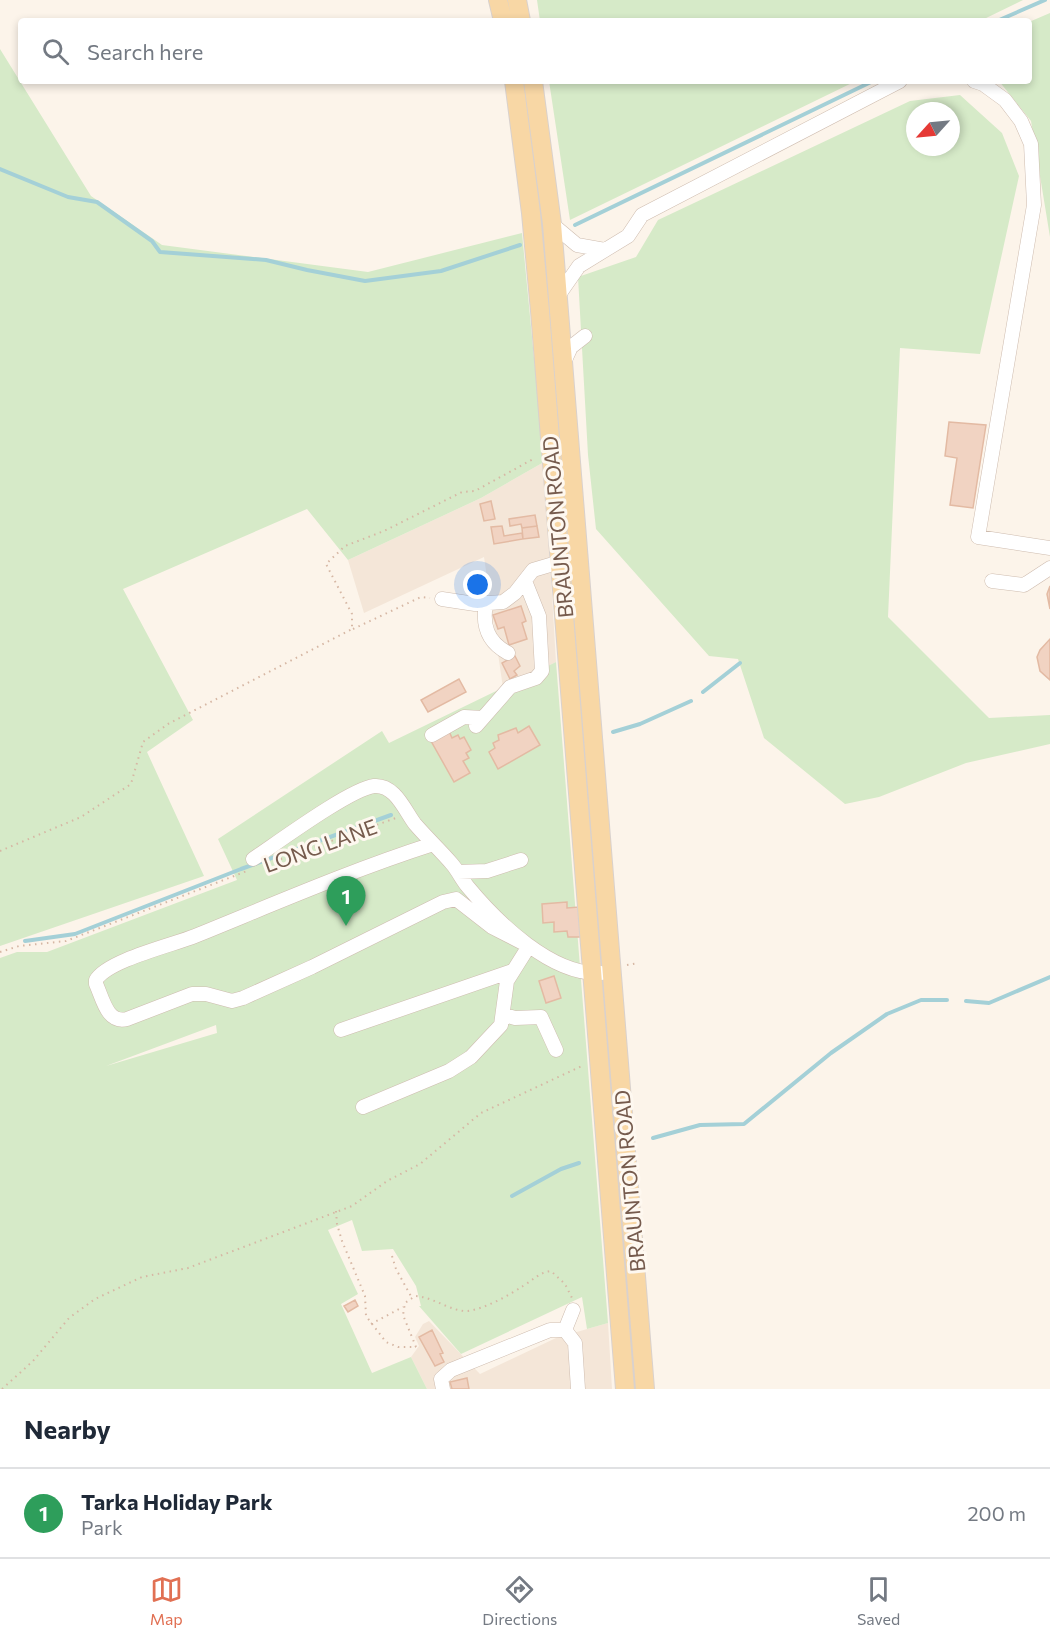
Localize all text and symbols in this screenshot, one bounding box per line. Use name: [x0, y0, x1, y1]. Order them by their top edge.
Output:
search box: [18, 18, 1032, 84]
icon: search: [39, 35, 72, 68]
text: Search here: [87, 38, 203, 65]
north arrow: [906, 102, 960, 156]
street label: BRAUNTON ROAD: [537, 435, 577, 619]
your location: [463, 570, 492, 599]
street label: LONG LANE: [260, 813, 380, 877]
pin: 1: [326, 876, 366, 926]
street label: BRAUNTON ROAD: [609, 1089, 649, 1273]
text: Nearby: [24, 1413, 111, 1444]
text: Tarka Holiday Park: [81, 1488, 273, 1515]
text: 1: [39, 1501, 48, 1525]
text: 200 m: [968, 1501, 1026, 1525]
text: Park: [81, 1515, 123, 1539]
tab: Map: [150, 1573, 183, 1628]
tab: Directions: [482, 1573, 557, 1628]
tab: Saved: [857, 1573, 900, 1628]

